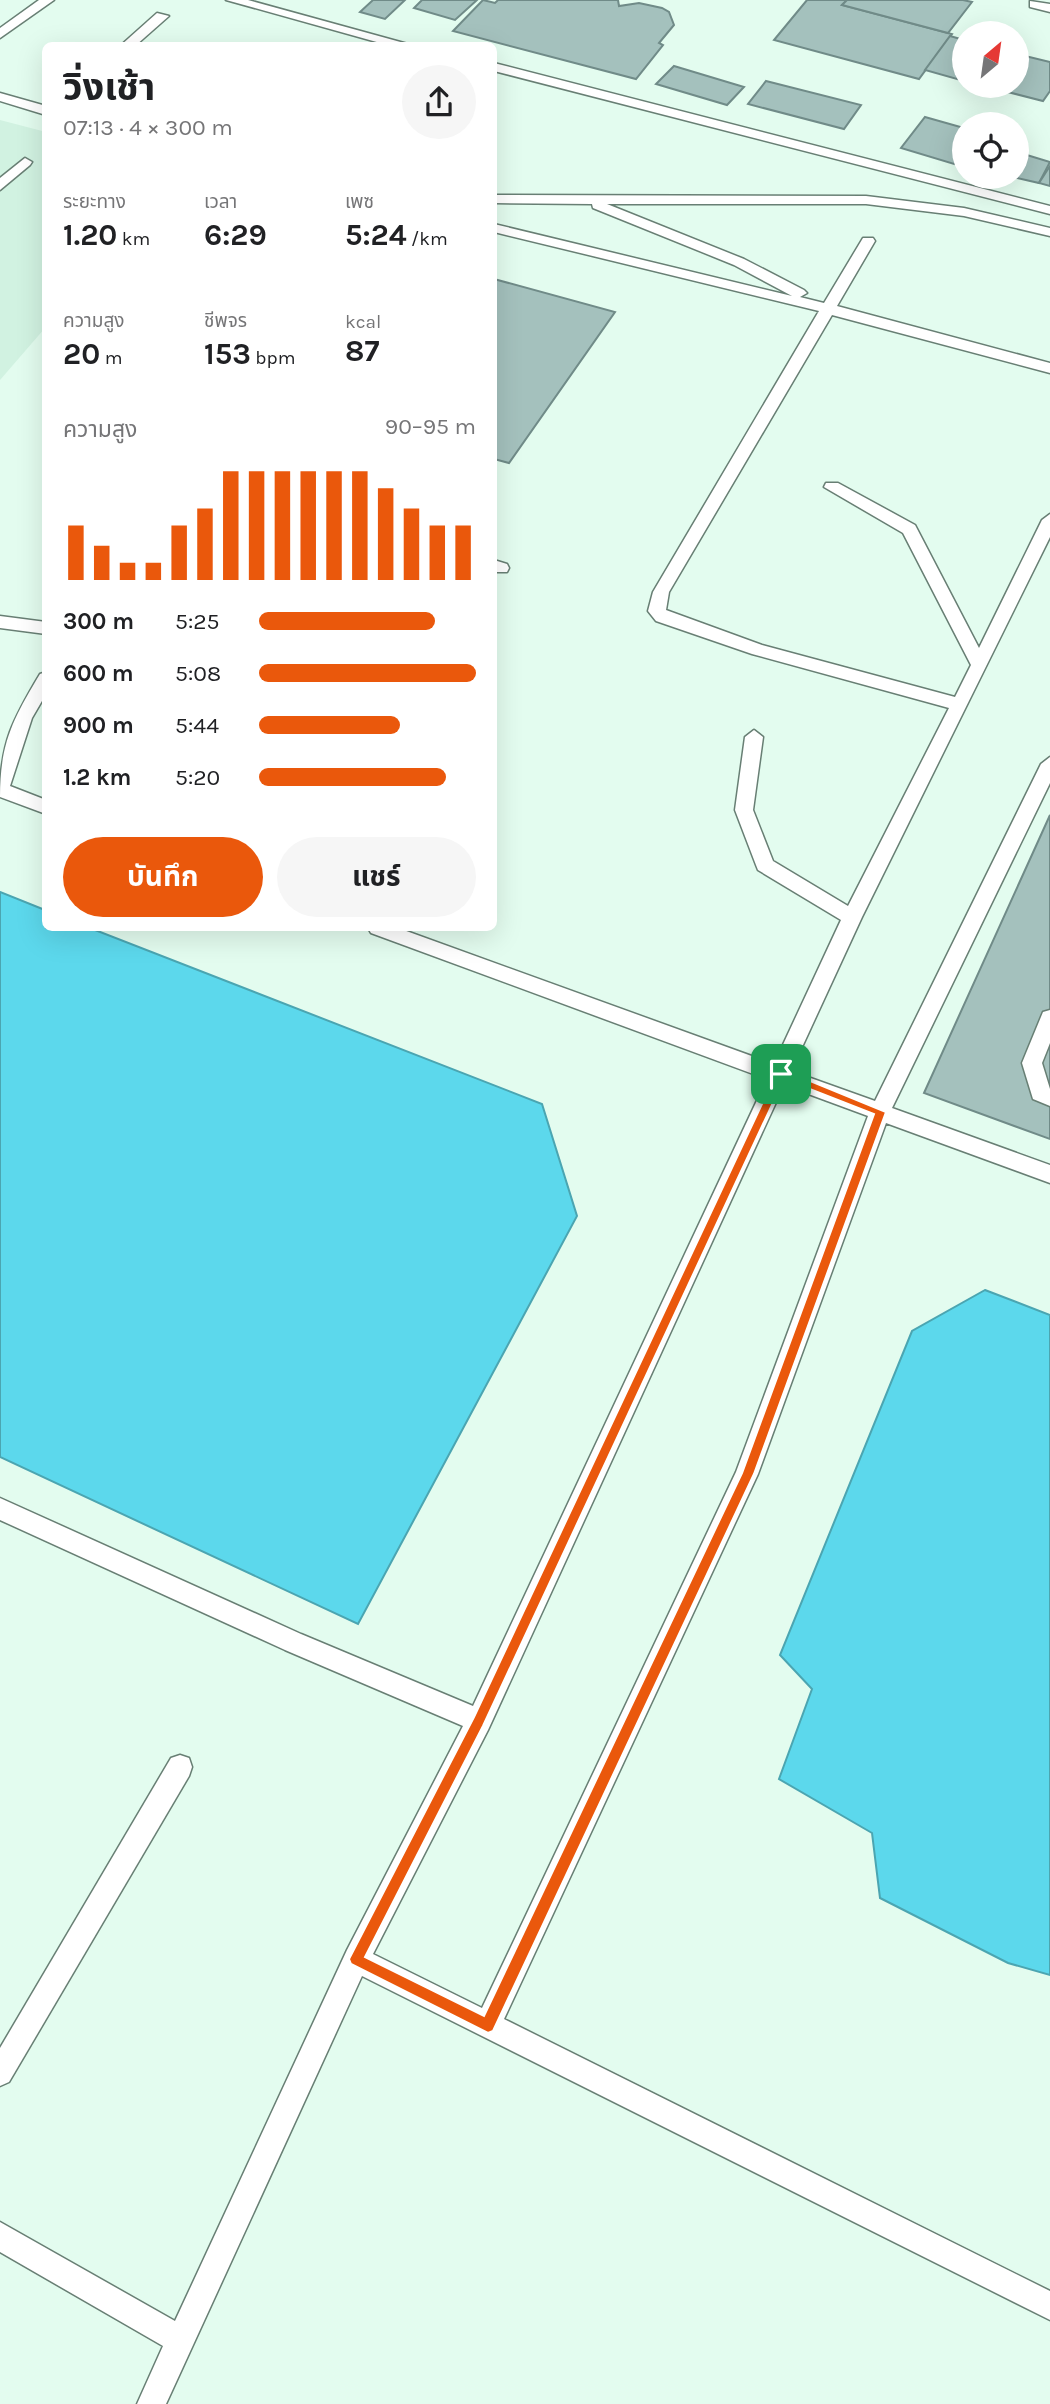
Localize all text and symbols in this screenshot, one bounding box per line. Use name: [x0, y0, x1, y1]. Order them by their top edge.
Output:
north arrow: [952, 21, 1029, 98]
map controls: [952, 21, 1029, 189]
text: วิ่งเช้า: [63, 65, 155, 110]
button: share: [402, 65, 476, 139]
button: locate: [952, 112, 1029, 189]
text: 07:13 · 4 × 300 m: [63, 114, 233, 141]
text: ระยะทาง: [63, 191, 126, 213]
text: เวลา: [204, 191, 237, 213]
text: เพซ: [345, 191, 374, 213]
text: 1.20: [63, 217, 117, 253]
text: 6:29: [204, 217, 267, 253]
text: 5:24: [345, 217, 407, 253]
text: km: [117, 228, 150, 250]
text: /km: [407, 228, 448, 250]
text: ความสูง: [63, 310, 124, 332]
text: ชีพจร: [204, 310, 247, 332]
text: kcal: [345, 311, 381, 333]
text: 87: [345, 333, 379, 369]
text: 20: [63, 336, 100, 372]
text: 153: [204, 336, 251, 372]
text: m: [100, 347, 122, 369]
text: bpm: [251, 347, 295, 369]
text: 90–95 m: [385, 413, 476, 440]
text: ความสูง: [63, 416, 137, 443]
text: 300 m: [63, 608, 134, 635]
text: 5:25: [175, 608, 220, 635]
text: 600 m: [63, 660, 134, 687]
text: 5:08: [175, 660, 221, 687]
text: 900 m: [63, 712, 134, 739]
text: 5:44: [175, 712, 219, 739]
text: 1.2 km: [63, 764, 131, 791]
text: 5:20: [175, 764, 220, 791]
button: บันทึก: [63, 837, 263, 917]
button: แชร์: [277, 837, 476, 917]
pin: [751, 1044, 811, 1104]
icon: arrive: [762, 1055, 800, 1093]

